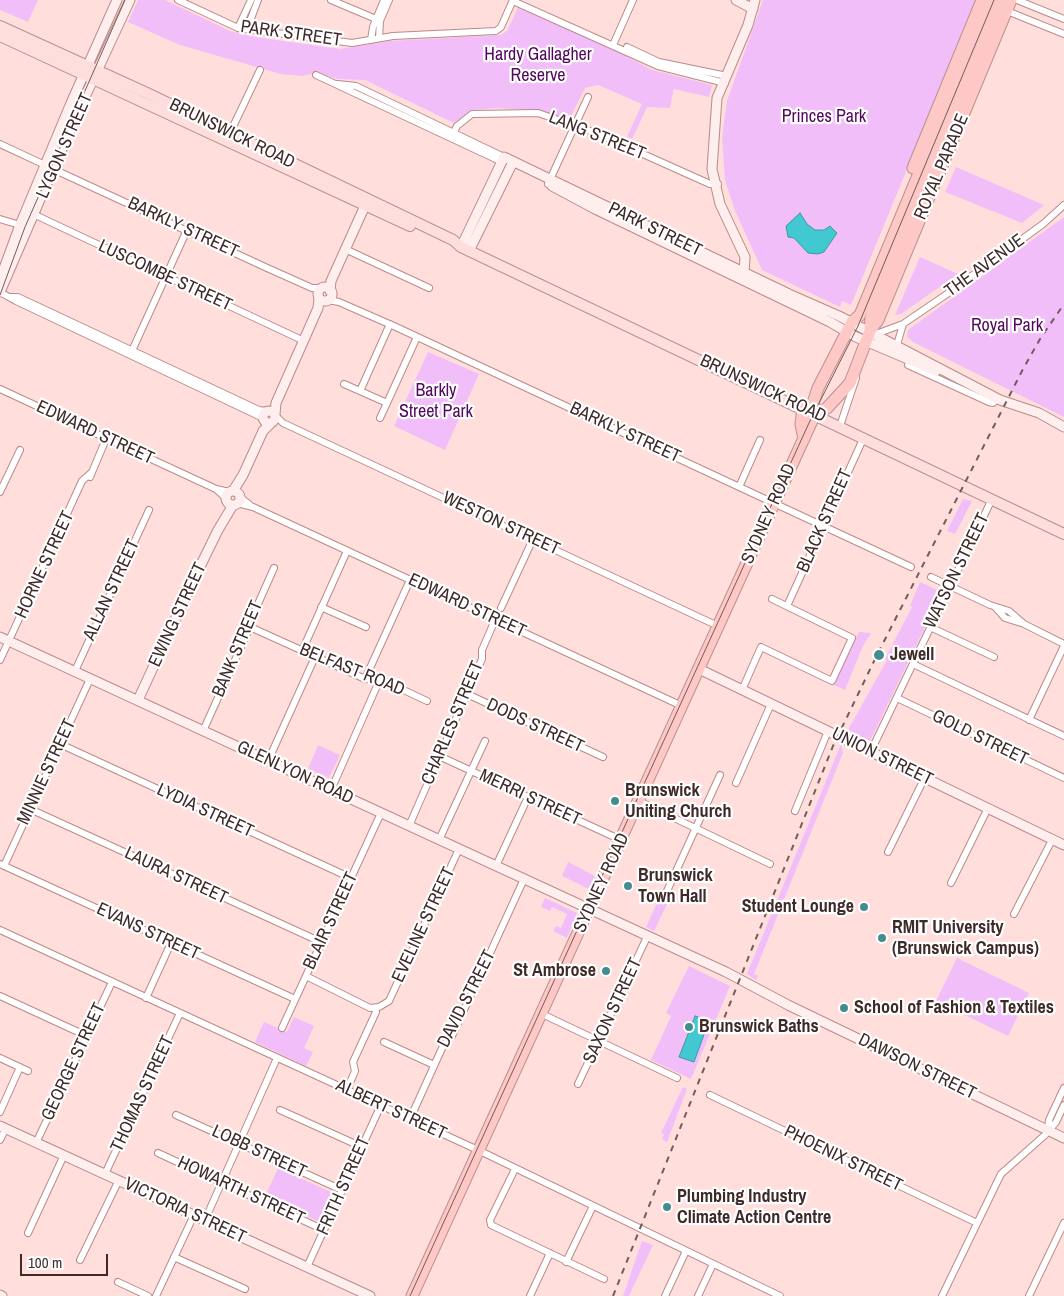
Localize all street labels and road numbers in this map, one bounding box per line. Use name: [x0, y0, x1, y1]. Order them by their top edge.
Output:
street label: PARK STREET: [239, 16, 343, 52]
street label: LYGON STREET: [32, 90, 98, 202]
street label: BRUNSWICK ROAD: [166, 94, 298, 174]
street label: LANG STREET: [545, 107, 649, 165]
street label: ROYAL PARADE: [910, 111, 974, 223]
street label: BARKLY STREET: [124, 193, 242, 263]
street label: PARK STREET: [605, 198, 705, 262]
street label: THE AVENUE: [941, 230, 1029, 302]
street label: LUSCOMBE STREET: [95, 236, 235, 316]
street label: BRUNSWICK ROAD: [696, 350, 830, 428]
street label: EDWARD STREET: [33, 396, 157, 470]
street label: BARKLY STREET: [566, 398, 684, 468]
street label: SYDNEY ROAD: [737, 461, 801, 567]
street label: BLACK STREET: [793, 466, 857, 576]
street label: WESTON STREET: [439, 487, 563, 561]
street label: HORNE STREET: [11, 508, 79, 622]
street label: WATSON STREET: [920, 510, 994, 632]
street label: ALLAN STREET: [79, 536, 145, 644]
street label: EWING STREET: [144, 560, 212, 670]
street label: EDWARD STREET: [405, 569, 529, 643]
street label: BANK STREET: [208, 598, 268, 700]
street label: BELFAST ROAD: [296, 639, 408, 701]
street label: CHARLES STREET: [417, 658, 489, 788]
street label: DODS STREET: [483, 694, 587, 758]
street label: GOLD STREET: [928, 705, 1032, 771]
street label: MINNIE STREET: [13, 716, 81, 828]
street label: UNION STREET: [828, 723, 936, 791]
street label: GLENLYON ROAD: [233, 737, 357, 809]
street label: MERRI STREET: [476, 765, 584, 831]
street label: LYDIA STREET: [153, 779, 257, 843]
street label: SYDNEY ROAD: [570, 830, 634, 936]
street label: LAURA STREET: [121, 843, 231, 909]
street label: EVELINE STREET: [388, 864, 460, 986]
street label: BLAIR STREET: [299, 869, 363, 973]
street label: EVANS STREET: [93, 899, 203, 965]
street label: DAVID STREET: [433, 947, 501, 1051]
street label: SAXON STREET: [579, 955, 647, 1067]
street label: GEORGE STREET: [37, 1000, 111, 1124]
street label: DAWSON STREET: [855, 1029, 979, 1105]
street label: THOMAS STREET: [107, 1033, 179, 1155]
street label: ALBERT STREET: [332, 1075, 450, 1145]
street label: LOBB STREET: [208, 1121, 310, 1183]
street label: PHOENIX STREET: [780, 1121, 906, 1197]
street label: FRITH STREET: [313, 1133, 375, 1239]
street label: HOWARTH STREET: [174, 1152, 308, 1230]
street label: VICTORIA STREET: [121, 1173, 249, 1249]

